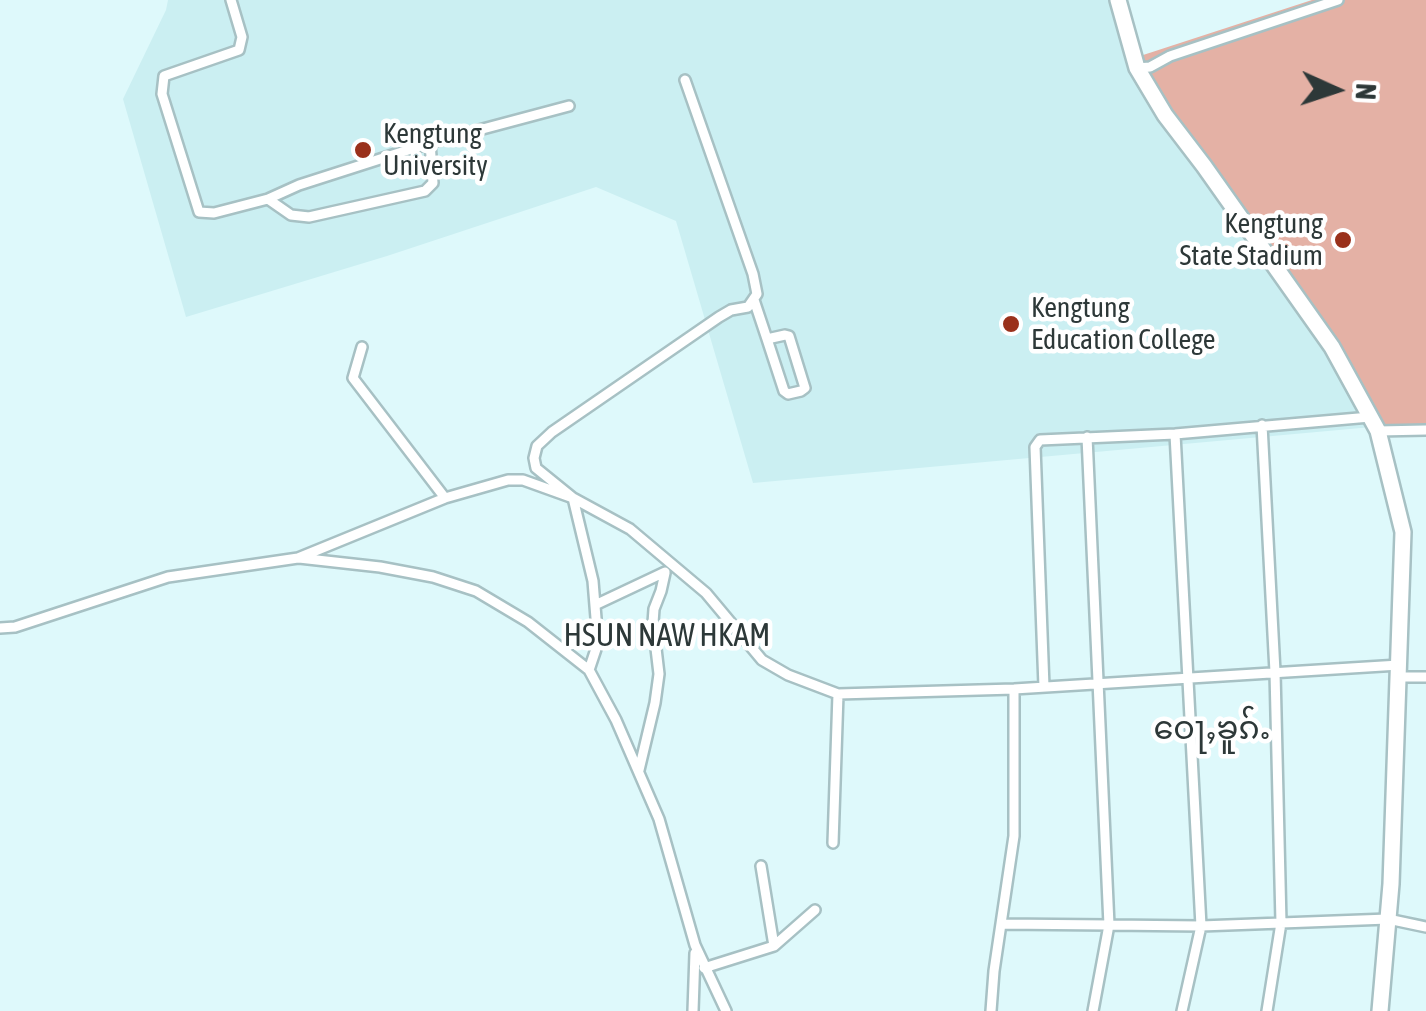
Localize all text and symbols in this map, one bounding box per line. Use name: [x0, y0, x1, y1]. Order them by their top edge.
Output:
north arrow: [1286, 40, 1386, 140]
text: N: [1350, 82, 1382, 101]
place label: Kengtung University: [383, 117, 488, 183]
marker: Kengtung University: [352, 139, 374, 161]
place label: Kengtung State Stadium: [1180, 207, 1323, 273]
marker: Kengtung State Stadium: [1332, 229, 1354, 251]
place label: Kengtung Education College: [1031, 291, 1215, 357]
marker: Kengtung Education College: [1000, 313, 1022, 335]
district label: HSUN NAW HKAM: [547, 617, 787, 655]
district label: ဝေႃႇၶူၵ်ႉ: [1153, 710, 1271, 748]

